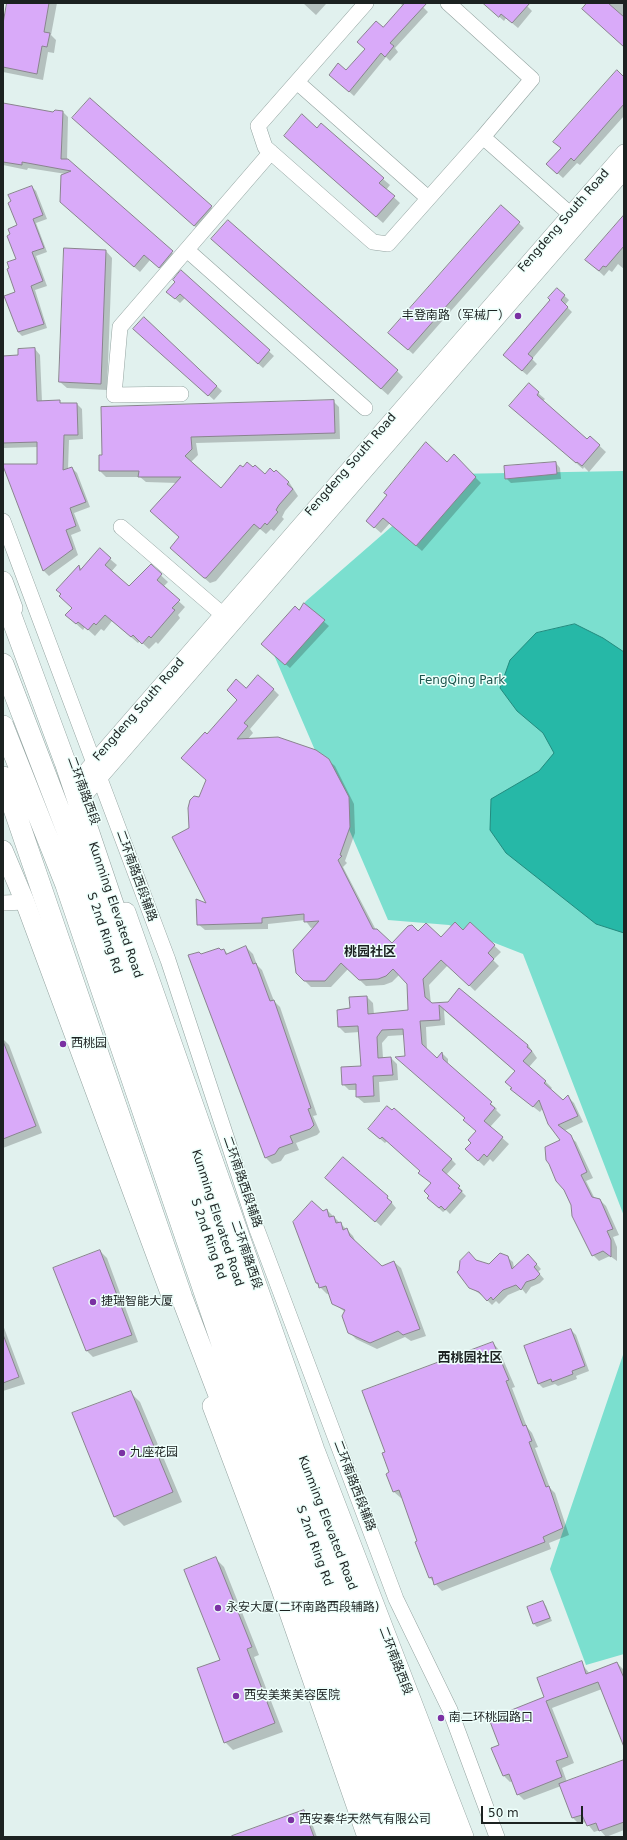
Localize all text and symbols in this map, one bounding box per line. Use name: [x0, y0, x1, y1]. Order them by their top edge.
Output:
street label: Fengdeng South Road: [515, 167, 613, 275]
place label: 丰登南路（军械厂）: [402, 309, 510, 323]
marker: 丰登南路（军械厂）: [513, 311, 523, 321]
street label: Fengdeng South Road: [302, 411, 400, 519]
street label: Fengdeng South Road: [90, 656, 188, 764]
park label: FengQing Park: [419, 674, 505, 688]
street label: 二环南路西段: [64, 755, 102, 827]
street label: 二环南路西段辅路: [113, 828, 159, 924]
street label: Kunming Elevated Road: [85, 840, 145, 980]
street label: S 2nd Ring Rd: [83, 891, 125, 975]
district label: 桃园社区: [344, 945, 396, 961]
place label: 西桃园: [71, 1037, 107, 1051]
marker: 西桃园: [58, 1039, 68, 1049]
street label: 二环南路西段辅路: [220, 1134, 264, 1230]
street label: Kunming Elevated Road: [188, 1148, 246, 1288]
street label: S 2nd Ring Rd: [187, 1197, 229, 1281]
street label: 二环南路西段: [227, 1219, 265, 1291]
place label: 捷瑞智能大厦: [101, 1295, 173, 1309]
marker: 捷瑞智能大厦: [88, 1297, 98, 1307]
district label: 西桃园社区: [438, 1351, 502, 1367]
street label: 二环南路西段辅路: [330, 1439, 378, 1533]
place label: 九座花园: [130, 1446, 178, 1460]
marker: 九座花园: [117, 1448, 127, 1458]
street label: Kunming Elevated Road: [295, 1454, 359, 1592]
street label: S 2nd Ring Rd: [293, 1504, 335, 1588]
place label: 永安大厦(二环南路西段辅路): [226, 1601, 379, 1615]
marker: 永安大厦(二环南路西段辅路): [213, 1603, 223, 1613]
street label: 二环南路西段: [375, 1625, 415, 1697]
place label: 西安美莱美容医院: [244, 1689, 340, 1703]
marker: 西安美莱美容医院: [231, 1691, 241, 1701]
place label: 南二环桃园路口: [449, 1711, 533, 1725]
marker: 南二环桃园路口: [436, 1713, 446, 1723]
scale bar: [483, 1798, 585, 1824]
text: 50 m: [488, 1806, 519, 1820]
place label: 西安秦华天然气有限公司: [299, 1813, 431, 1827]
marker: 西安秦华天然气有限公司: [286, 1815, 296, 1825]

